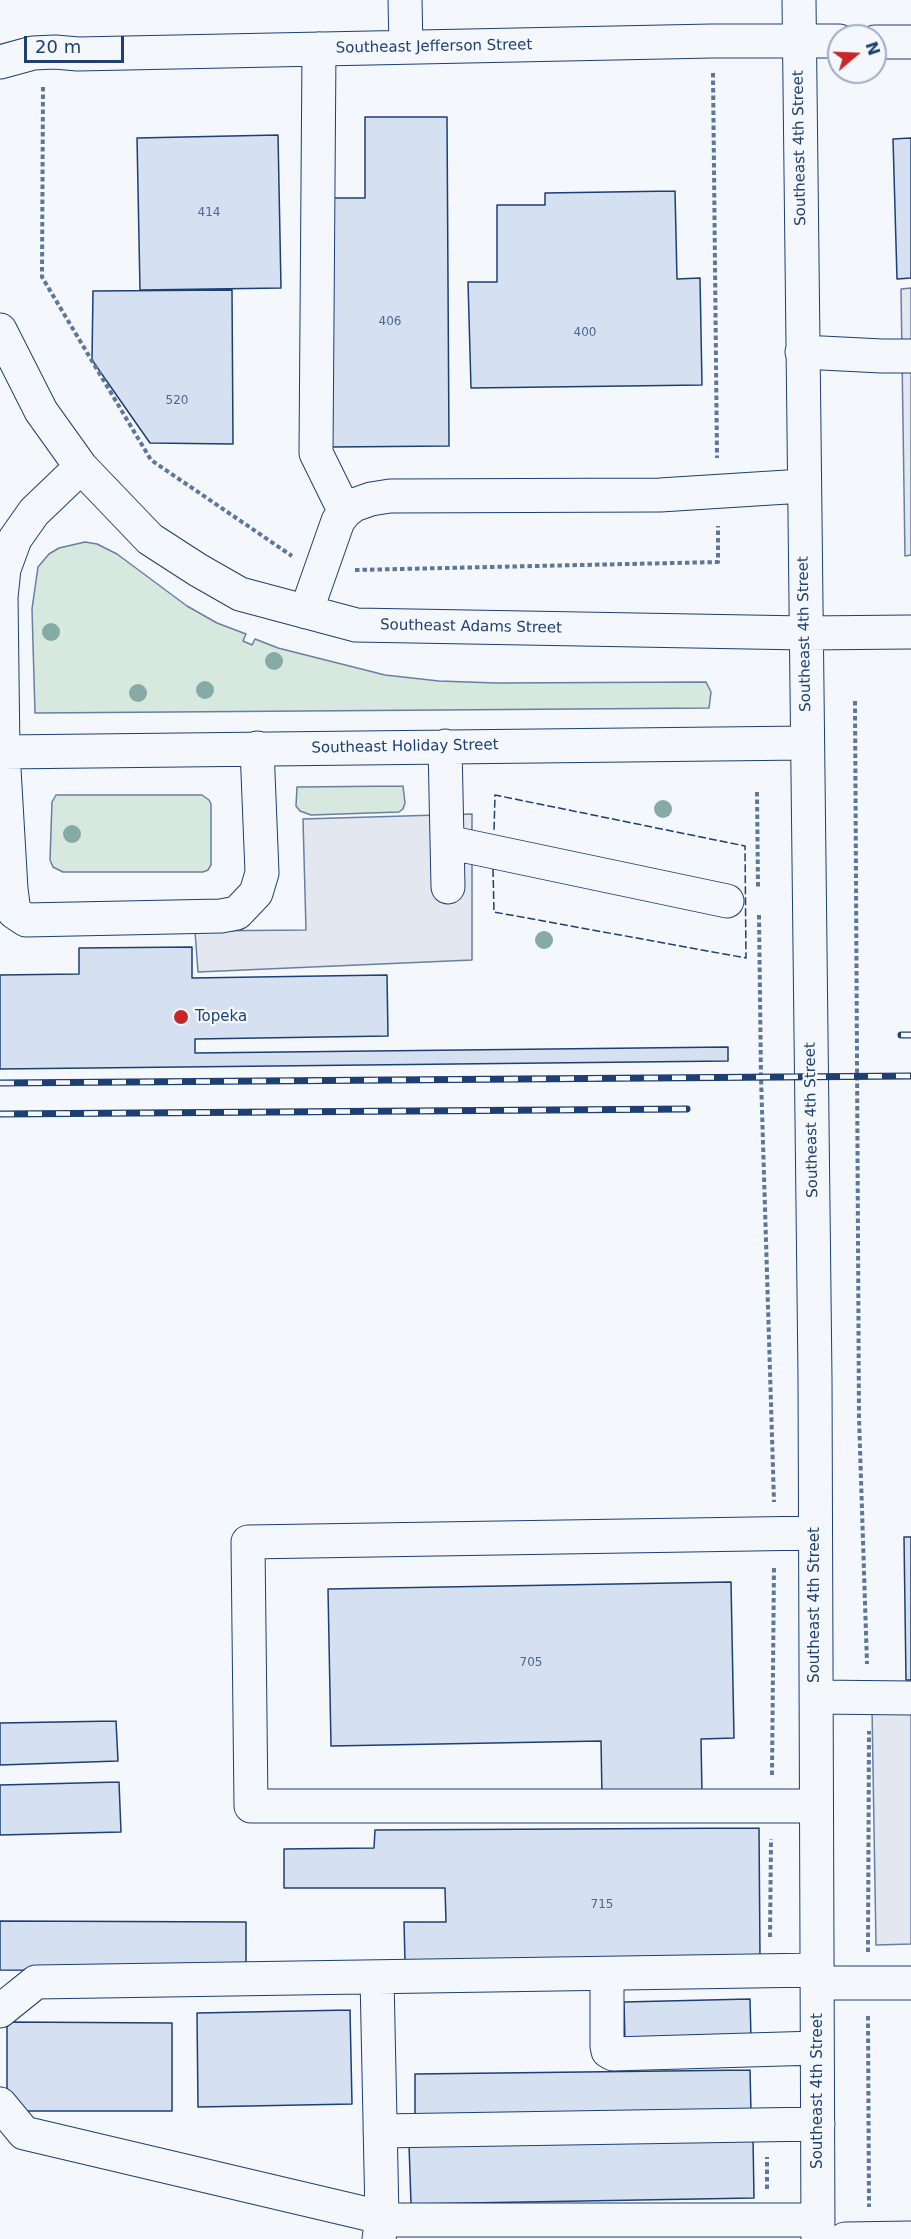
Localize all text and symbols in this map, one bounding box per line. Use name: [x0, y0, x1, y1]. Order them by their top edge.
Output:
scale bar: [27, 24, 128, 62]
north arrow: [827, 24, 887, 84]
text: 20 m: [35, 36, 81, 57]
street label: Southeast Jefferson Street: [336, 36, 532, 58]
text: N: [861, 39, 884, 58]
street label: Southeast 4th Street: [790, 70, 810, 226]
house number: 414: [198, 206, 220, 220]
house number: 406: [379, 315, 401, 329]
house number: 400: [574, 326, 596, 340]
house number: 520: [166, 394, 188, 408]
street label: Southeast 4th Street: [795, 556, 815, 712]
street label: Southeast Adams Street: [380, 616, 562, 638]
street label: Southeast Holiday Street: [311, 736, 499, 758]
marker: Topeka: [172, 1008, 190, 1026]
place label: Topeka: [195, 1008, 247, 1026]
street label: Southeast 4th Street: [802, 1042, 822, 1198]
street label: Southeast 4th Street: [806, 1527, 824, 1683]
house number: 705: [520, 1656, 542, 1670]
house number: 715: [591, 1898, 613, 1912]
street label: Southeast 4th Street: [809, 2013, 827, 2169]

